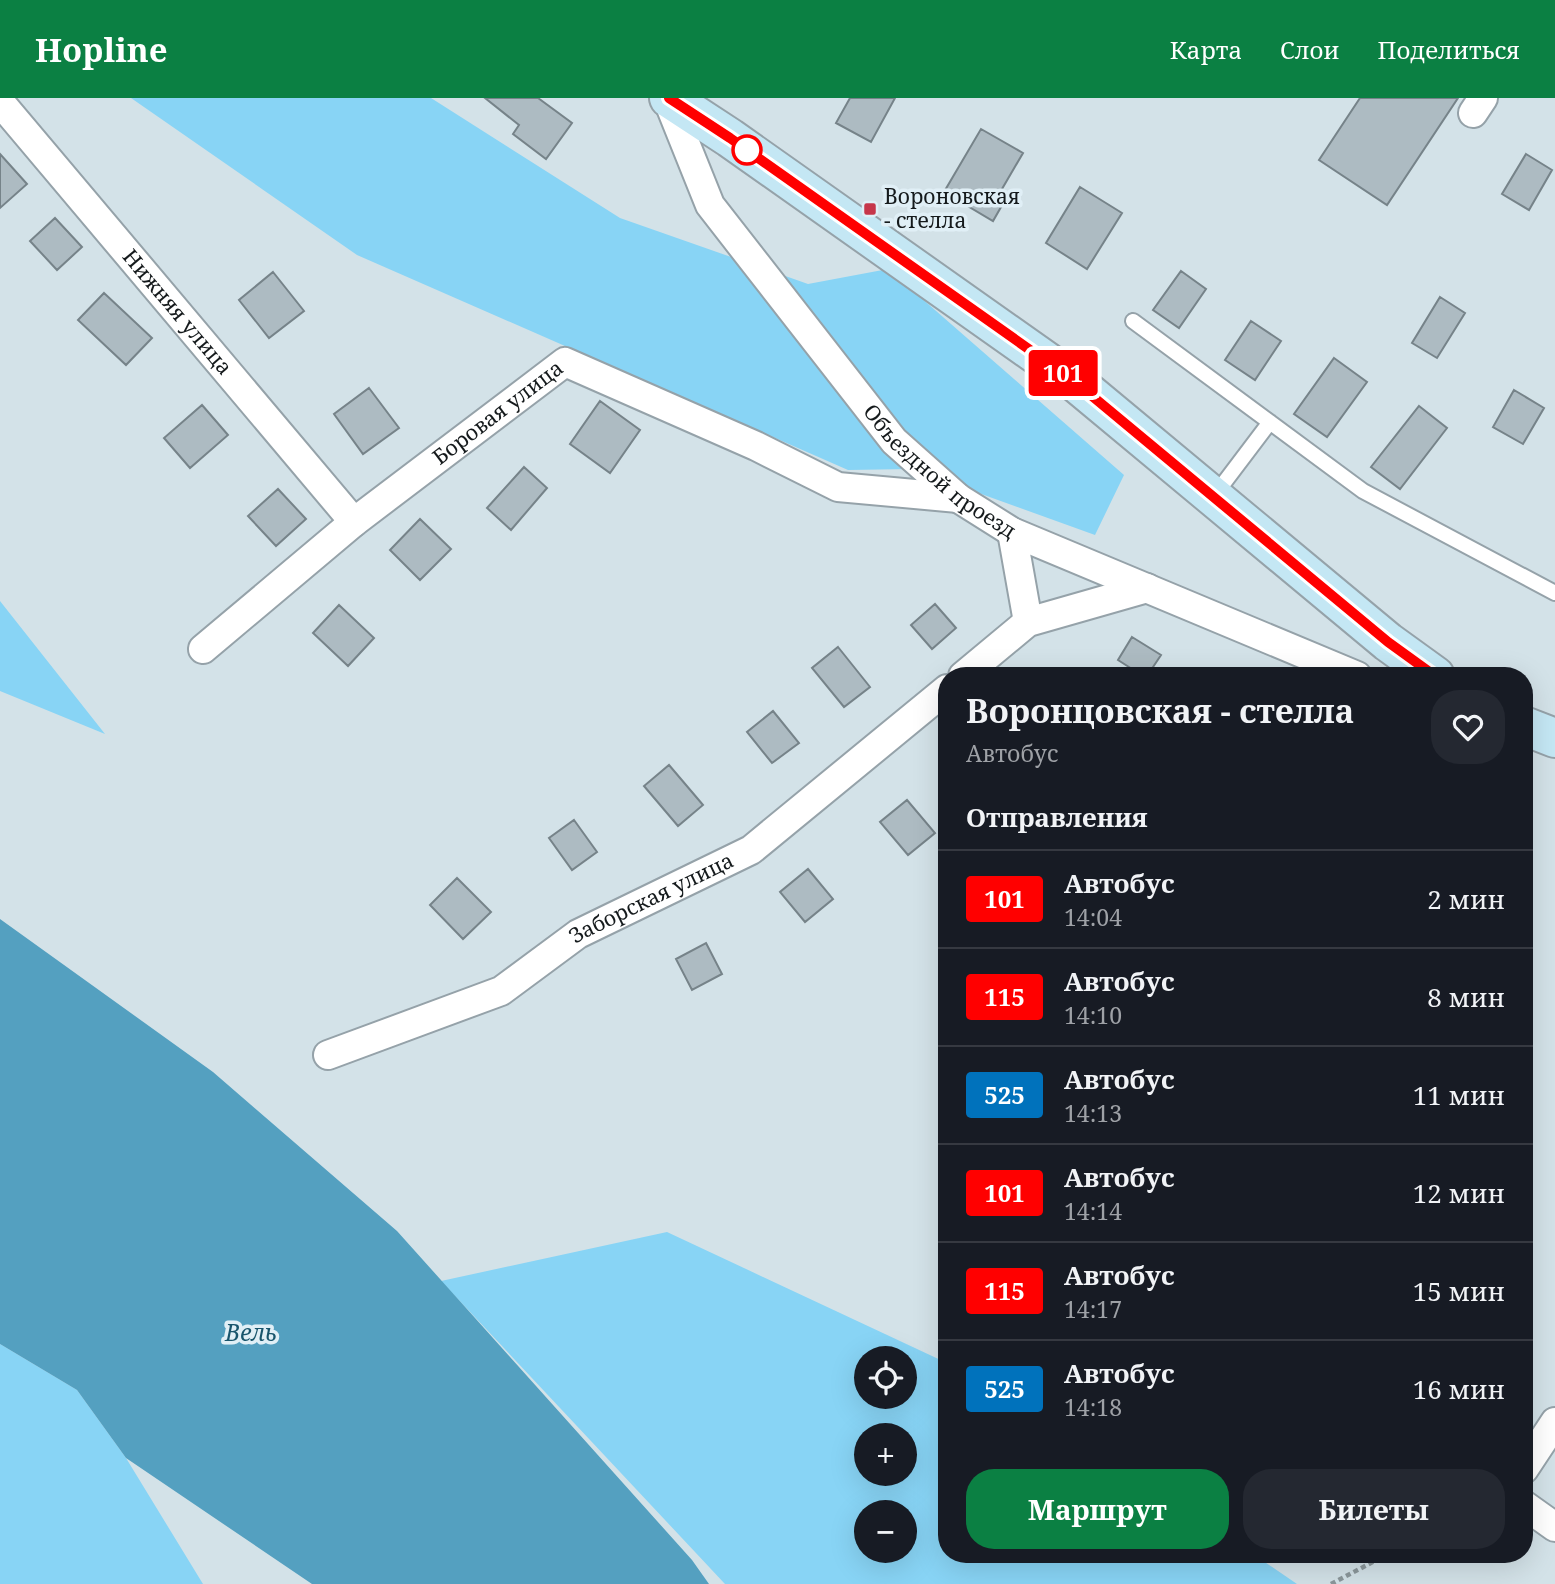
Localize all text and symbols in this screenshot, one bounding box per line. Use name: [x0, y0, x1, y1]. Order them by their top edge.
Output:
text: Hopline: [35, 27, 168, 72]
text: Карта: [1170, 33, 1242, 66]
text: Слои: [1280, 33, 1340, 66]
text: Поделиться: [1378, 33, 1520, 66]
unlabelled marker: [732, 135, 762, 165]
place label: Вороновская - стелла: [884, 182, 1020, 234]
marker: Вороновская - стелла: [862, 201, 878, 217]
street label: Нижняя улица: [117, 243, 239, 380]
line badge: 101: [1023, 350, 1103, 396]
street label: Боровая улица: [426, 353, 568, 471]
text: 101: [1043, 356, 1083, 389]
street label: Объездной проезд: [857, 398, 1022, 544]
text: Воронцовская - стелла: [966, 688, 1354, 733]
button: heart: [1431, 690, 1505, 764]
text: Автобус: [966, 737, 1058, 769]
text: Отправления: [966, 799, 1148, 835]
street label: Заборская улица: [563, 846, 738, 949]
text: Автобус: [1064, 865, 1174, 901]
text: 2 мин: [1427, 881, 1505, 917]
text: 101: [984, 882, 1025, 915]
text: 14:04: [1064, 901, 1122, 933]
text: Автобус: [1064, 963, 1174, 999]
text: 8 мин: [1427, 979, 1505, 1015]
text: 115: [984, 980, 1025, 1013]
text: 14:10: [1064, 999, 1122, 1031]
text: Автобус: [1064, 1061, 1174, 1097]
text: 11 мин: [1413, 1077, 1505, 1113]
text: 525: [984, 1078, 1025, 1111]
text: 14:13: [1064, 1097, 1122, 1129]
text: Автобус: [1064, 1159, 1174, 1195]
text: 12 мин: [1413, 1175, 1505, 1211]
text: 101: [984, 1176, 1025, 1209]
text: 14:14: [1064, 1195, 1122, 1227]
text: Автобус: [1064, 1257, 1174, 1293]
text: 15 мин: [1413, 1273, 1505, 1309]
text: 115: [984, 1274, 1025, 1307]
text: 14:17: [1064, 1293, 1122, 1325]
water label: Вель: [224, 1316, 277, 1348]
map controls: [854, 1346, 917, 1563]
button: locate: [854, 1346, 917, 1409]
text: Автобус: [1064, 1355, 1174, 1391]
text: 16 мин: [1413, 1371, 1505, 1407]
text: 525: [984, 1372, 1025, 1405]
text: 14:18: [1064, 1391, 1122, 1423]
button: +: [854, 1423, 917, 1486]
button: Маршрут: [966, 1469, 1229, 1549]
button: Билеты: [1243, 1469, 1505, 1549]
button: −: [854, 1500, 917, 1563]

